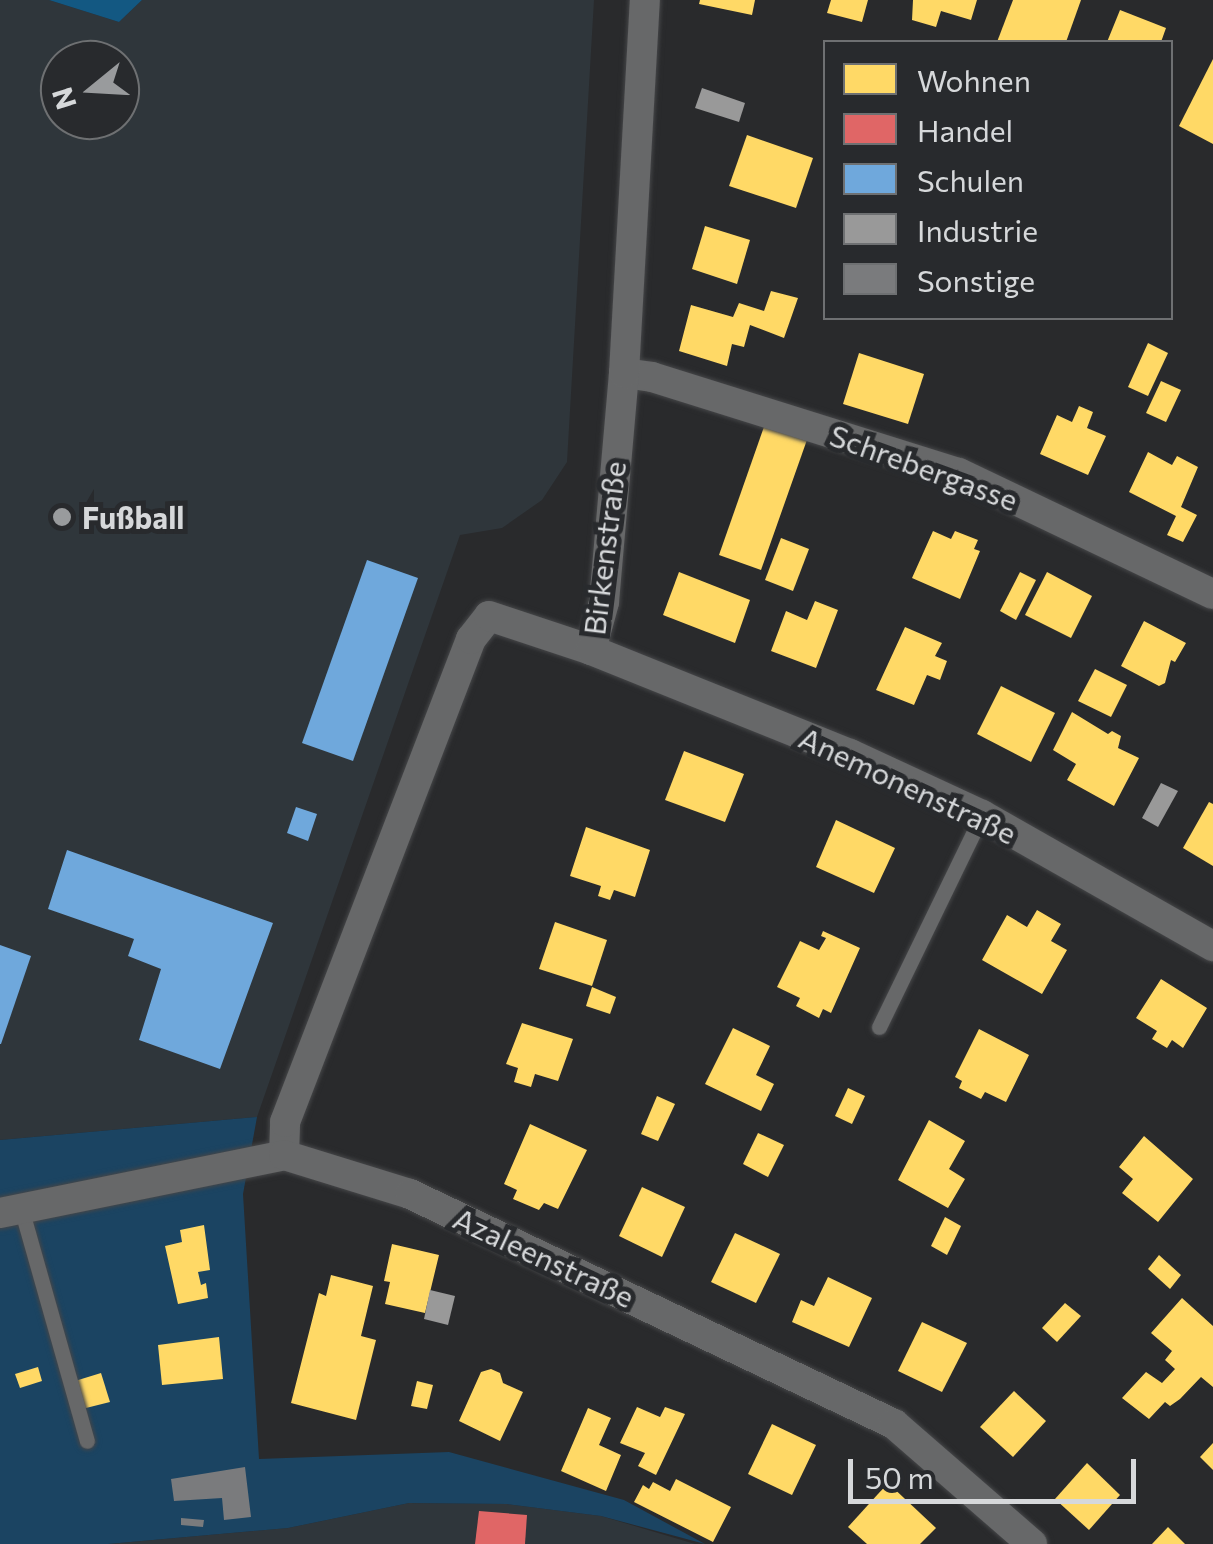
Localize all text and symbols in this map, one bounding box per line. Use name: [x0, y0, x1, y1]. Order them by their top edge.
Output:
north arrow: [40, 40, 140, 140]
legend: [823, 40, 1173, 320]
text: Wohnen: [917, 61, 1031, 98]
text: N: [44, 83, 83, 114]
text: Handel: [917, 111, 1013, 148]
text: Schulen: [917, 161, 1024, 198]
text: Industrie: [917, 211, 1038, 248]
text: Sonstige: [917, 261, 1035, 298]
street label: Schrebergasse: [825, 416, 1023, 518]
street label: Birkenstraße: [575, 459, 633, 637]
place label: Fußball: [82, 499, 185, 535]
marker: Fußball: [51, 506, 73, 528]
street label: Anemonenstraße: [794, 719, 1022, 851]
street label: Azaleenstraße: [448, 1199, 640, 1315]
scale bar: [853, 1439, 1140, 1501]
text: 50 m: [865, 1458, 934, 1495]

